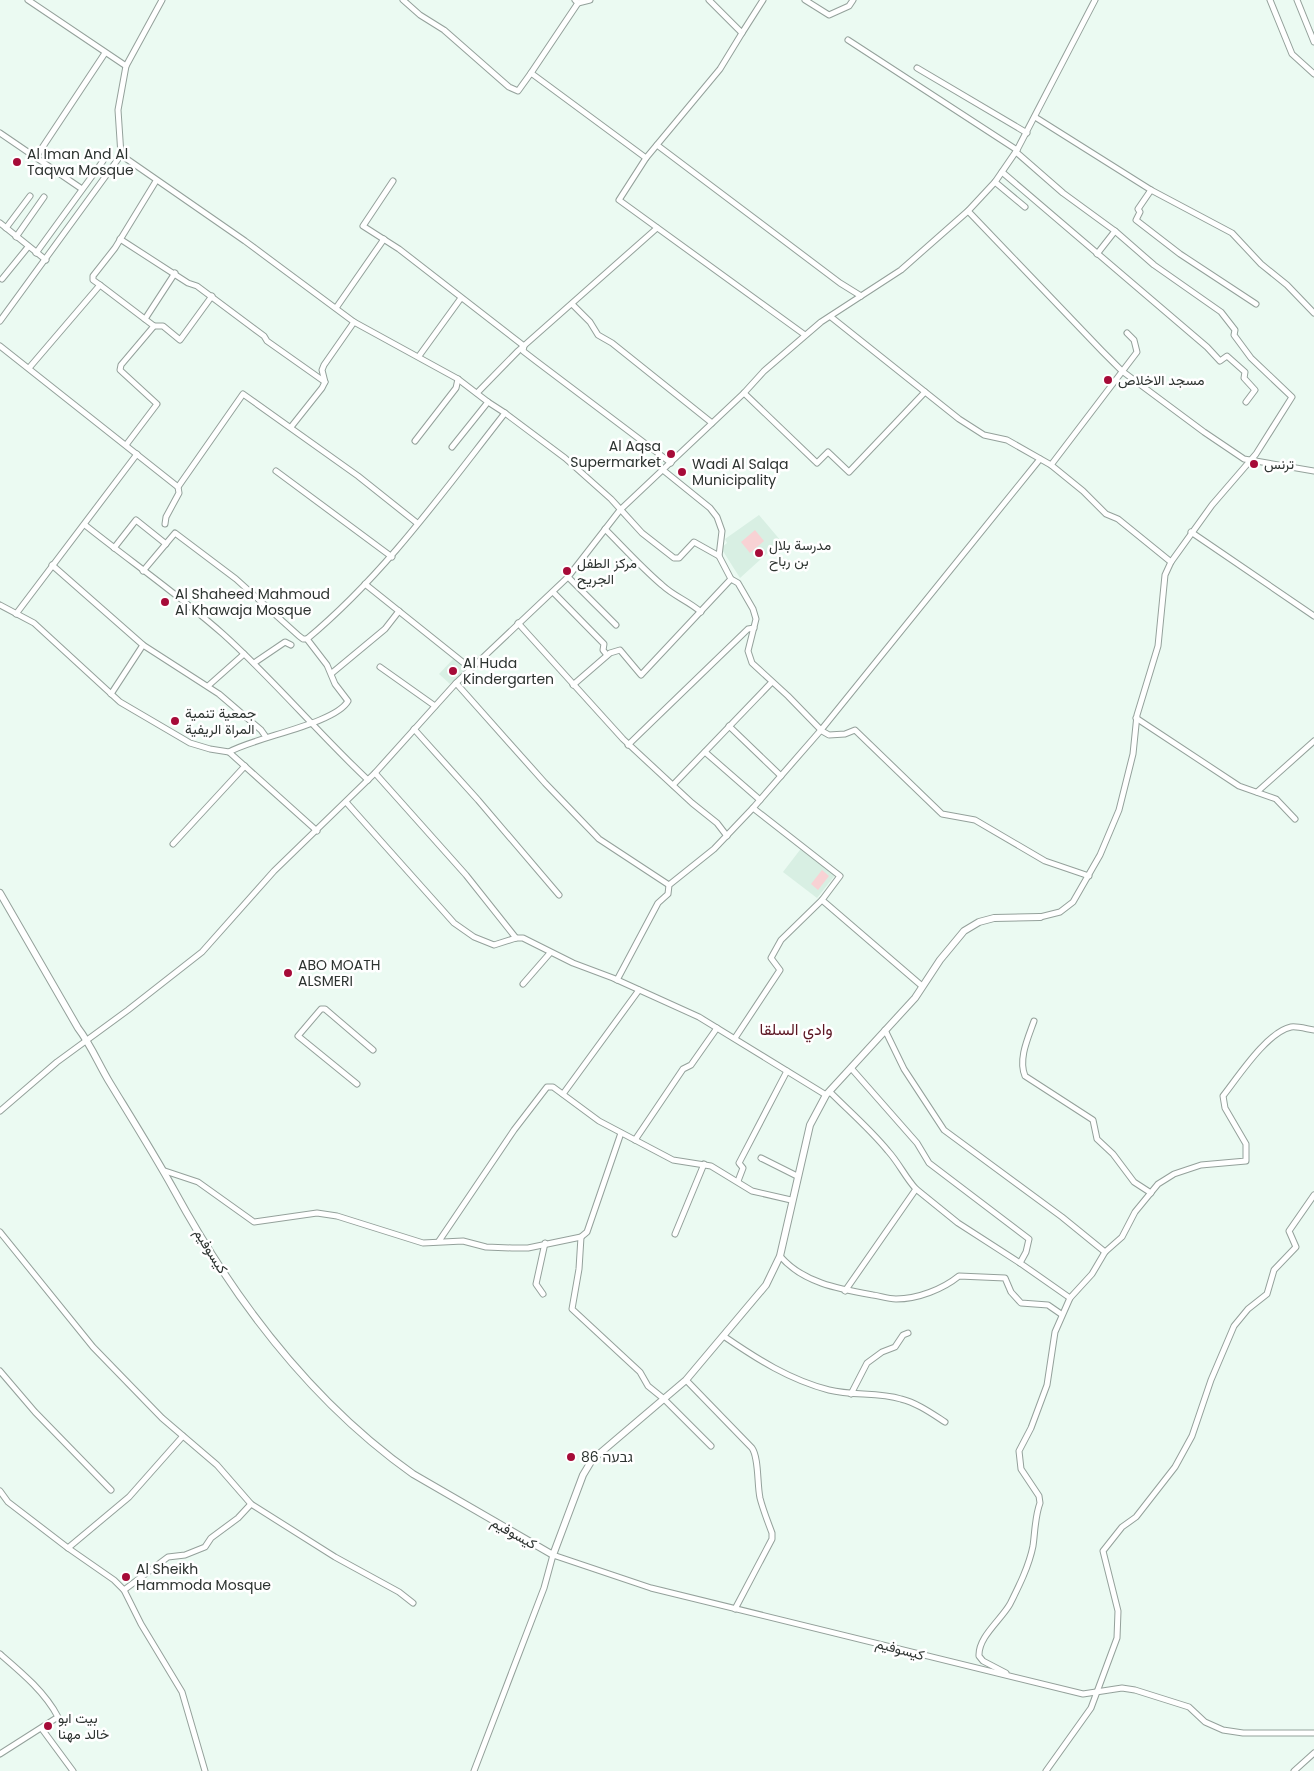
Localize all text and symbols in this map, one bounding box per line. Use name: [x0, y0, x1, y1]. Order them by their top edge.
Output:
place label: Al Iman And Al Taqwa Mosque: [27, 144, 134, 180]
marker: Al Iman And Al Taqwa Mosque: [11, 156, 23, 168]
place label: مسجد الاخلاص: [1118, 370, 1205, 390]
marker: مسجد الاخلاص: [1102, 374, 1114, 386]
place label: Al Aqsa Supermarket: [570, 436, 661, 472]
marker: Al Aqsa Supermarket: [665, 448, 677, 460]
place label: Wadi Al Salqa Municipality: [692, 454, 788, 490]
place label: ترنس: [1264, 454, 1294, 474]
marker: ترنس: [1248, 458, 1260, 470]
marker: Wadi Al Salqa Municipality: [676, 466, 688, 478]
place label: مدرسة بلال بن رباح: [769, 535, 831, 572]
marker: مدرسة بلال بن رباح: [753, 547, 765, 559]
place label: مركز الطفل الجريح: [577, 553, 637, 590]
marker: مركز الطفل الجريح: [561, 565, 573, 577]
place label: Al Shaheed Mahmoud Al Khawaja Mosque: [175, 584, 330, 620]
marker: Al Shaheed Mahmoud Al Khawaja Mosque: [159, 596, 171, 608]
place label: Al Huda Kindergarten: [463, 653, 554, 689]
marker: Al Huda Kindergarten: [447, 665, 459, 677]
place label: جمعية تنمية المراة الريفية: [185, 703, 256, 739]
marker: جمعية تنمية المراة الريفية: [169, 715, 181, 727]
place label: ABO MOATH ALSMERI: [298, 955, 381, 991]
marker: ABO MOATH ALSMERI: [282, 967, 294, 979]
district label: وادي السلقا: [759, 1018, 833, 1043]
street label: كيسوفيم: [189, 1225, 233, 1277]
place label: גבעה 86: [581, 1447, 633, 1467]
marker: גבעה 86: [565, 1451, 577, 1463]
street label: كيسوفيم: [487, 1512, 541, 1554]
place label: Al Sheikh Hammoda Mosque: [136, 1559, 271, 1595]
marker: Al Sheikh Hammoda Mosque: [120, 1571, 132, 1583]
street label: كيسوفيم: [873, 1633, 927, 1665]
place label: بيت ابو خالد مهنا: [58, 1708, 109, 1744]
marker: بيت ابو خالد مهنا: [42, 1720, 54, 1732]

